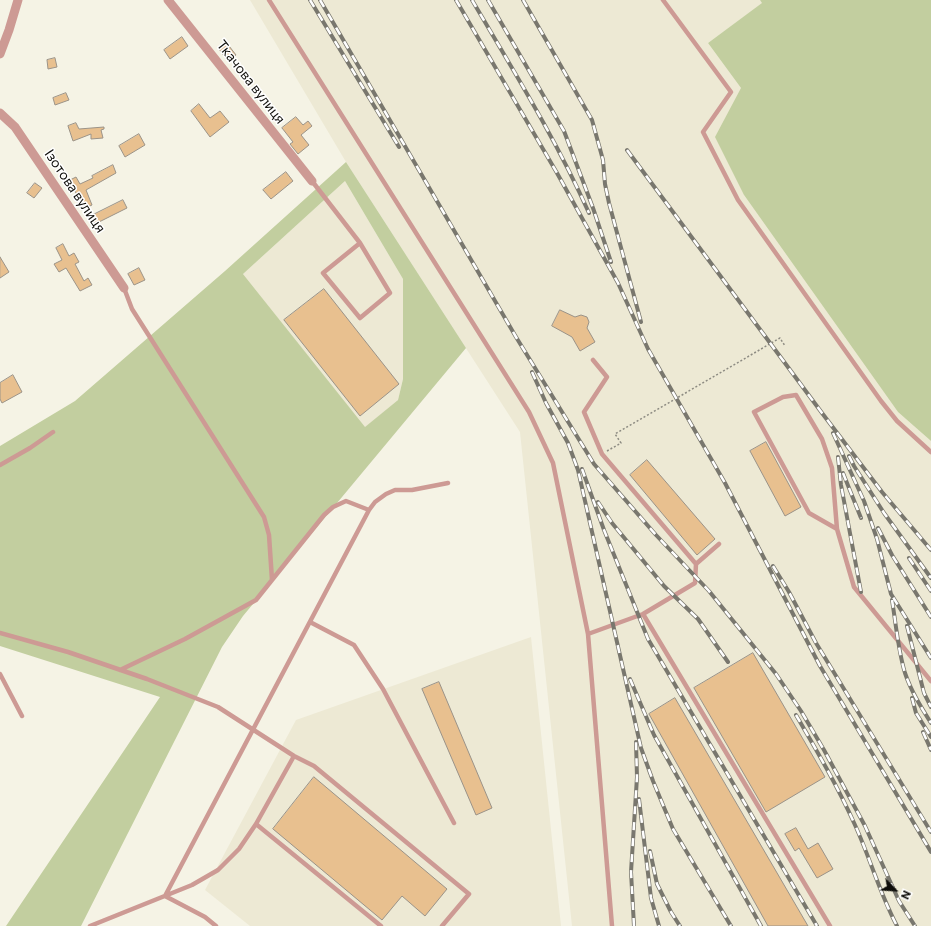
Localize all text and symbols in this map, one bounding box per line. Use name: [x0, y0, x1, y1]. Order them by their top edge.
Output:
street label: Ткачова вулиця: [213, 37, 289, 127]
street label: Ізотова вулиця: [41, 146, 109, 236]
north arrow: [875, 870, 915, 910]
text: N: [899, 889, 914, 902]

